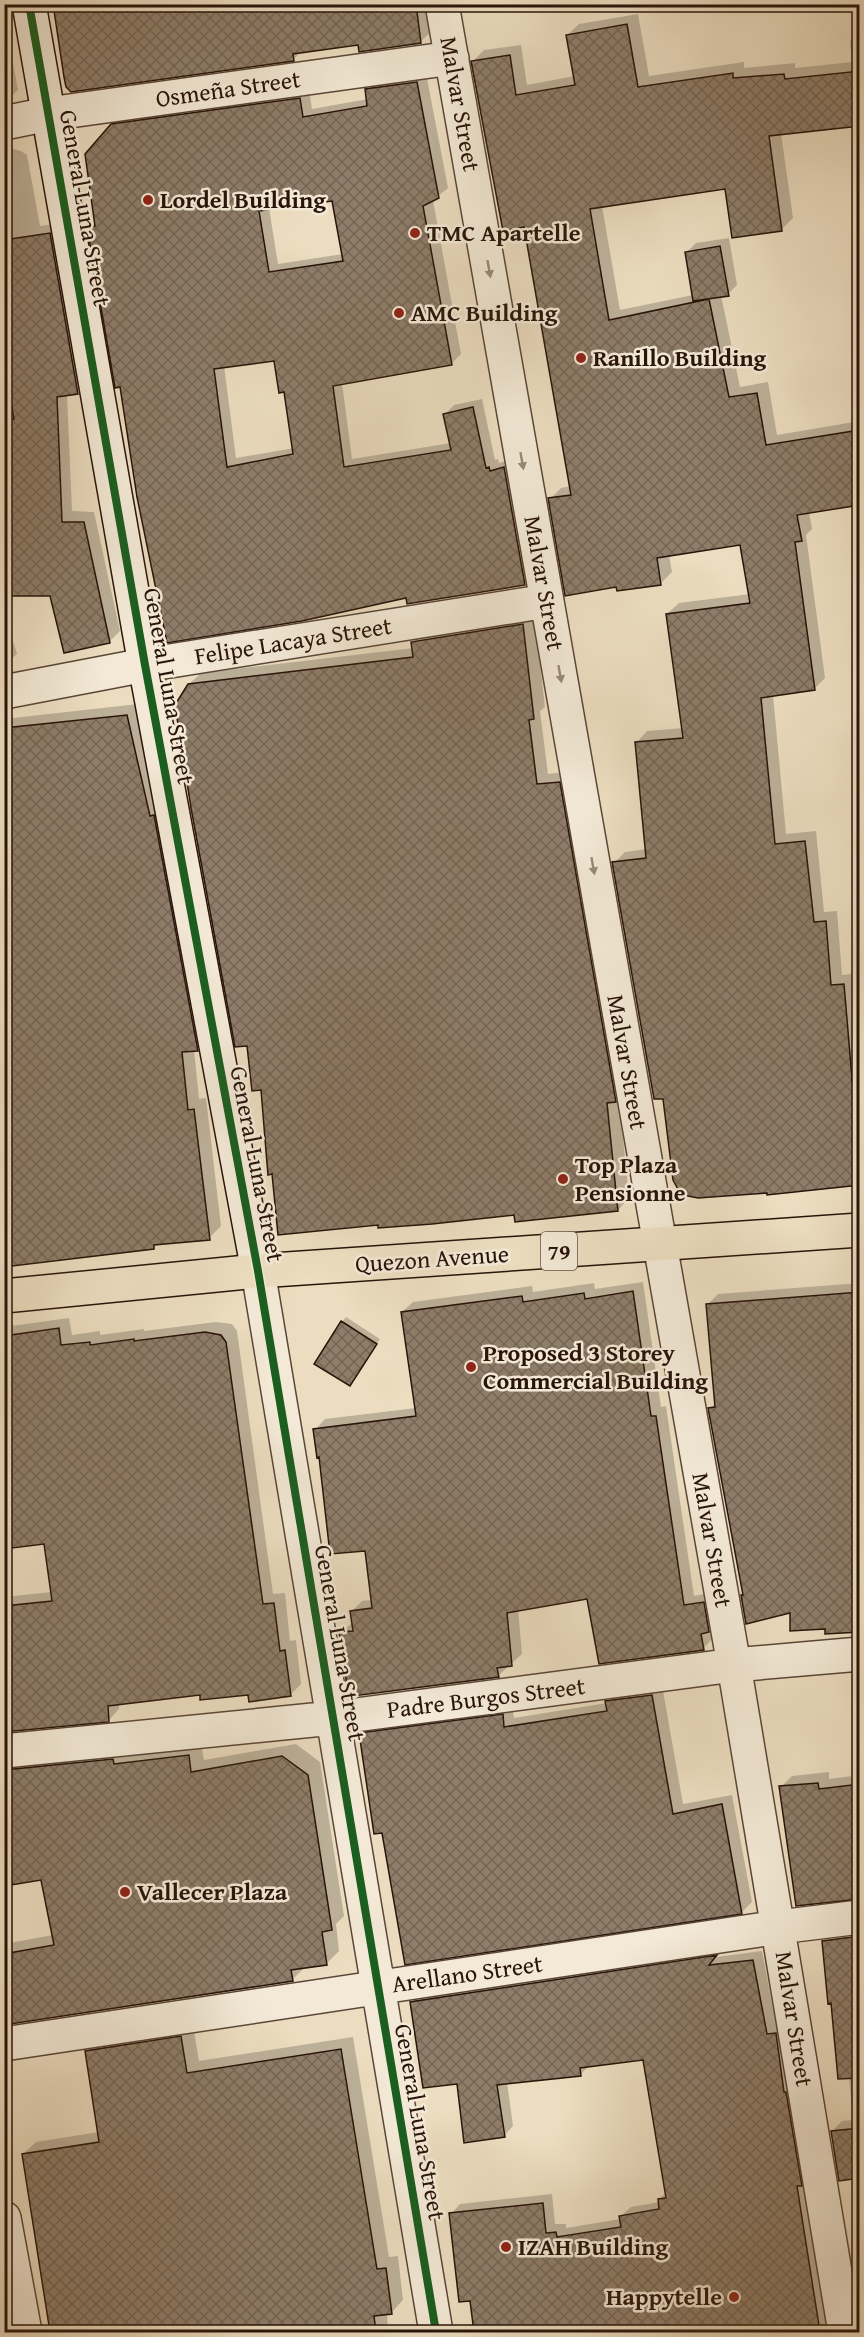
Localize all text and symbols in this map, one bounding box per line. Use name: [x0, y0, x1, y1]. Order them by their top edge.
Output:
street label: Malvar Street: [431, 34, 490, 175]
street label: Osmeña Street: [153, 61, 303, 116]
street label: General Luna Street: [51, 107, 120, 309]
place label: Lordel Building: [160, 182, 326, 217]
marker: Lordel Building: [141, 193, 155, 207]
place label: TMC Apartelle: [427, 215, 581, 250]
marker: TMC Apartelle: [408, 226, 422, 240]
one-way arrow: [485, 260, 494, 279]
place label: AMC Building: [411, 295, 558, 330]
marker: AMC Building: [392, 306, 406, 320]
place label: Ranillo Building: [593, 340, 767, 375]
marker: Ranillo Building: [574, 351, 588, 365]
one-way arrow: [518, 452, 527, 471]
street label: Malvar Street: [515, 513, 574, 654]
street label: General Luna Street: [135, 585, 204, 787]
street label: Felipe Lacaya Street: [192, 608, 394, 673]
one-way arrow: [555, 664, 564, 683]
one-way arrow: [589, 856, 598, 875]
street label: Malvar Street: [598, 992, 657, 1133]
street label: General Luna Street: [221, 1063, 294, 1265]
place label: Top Plaza Pensionne: [575, 1147, 686, 1210]
marker: Top Plaza Pensionne: [556, 1172, 570, 1186]
road number: 79: [541, 1232, 577, 1270]
street label: Quezon Avenue: [354, 1236, 510, 1281]
place label: Proposed 3 Storey Commercial Building: [483, 1335, 708, 1398]
marker: Proposed 3 Storey Commercial Building: [464, 1360, 478, 1374]
street label: Malvar Street: [683, 1470, 742, 1611]
street label: General Luna Street: [306, 1542, 375, 1744]
street label: Padre Burgos Street: [385, 1668, 588, 1727]
place label: Vallecer Plaza: [137, 1874, 288, 1909]
marker: Vallecer Plaza: [118, 1885, 132, 1899]
street label: Arellano Street: [389, 1946, 545, 2001]
street label: Malvar Street: [767, 1949, 823, 2090]
street label: General Luna Street: [386, 2021, 455, 2223]
place label: IZAH Building: [518, 2229, 668, 2264]
marker: IZAH Building: [499, 2240, 513, 2254]
place label: Happytelle: [606, 2279, 722, 2314]
marker: Happytelle: [727, 2290, 741, 2304]

